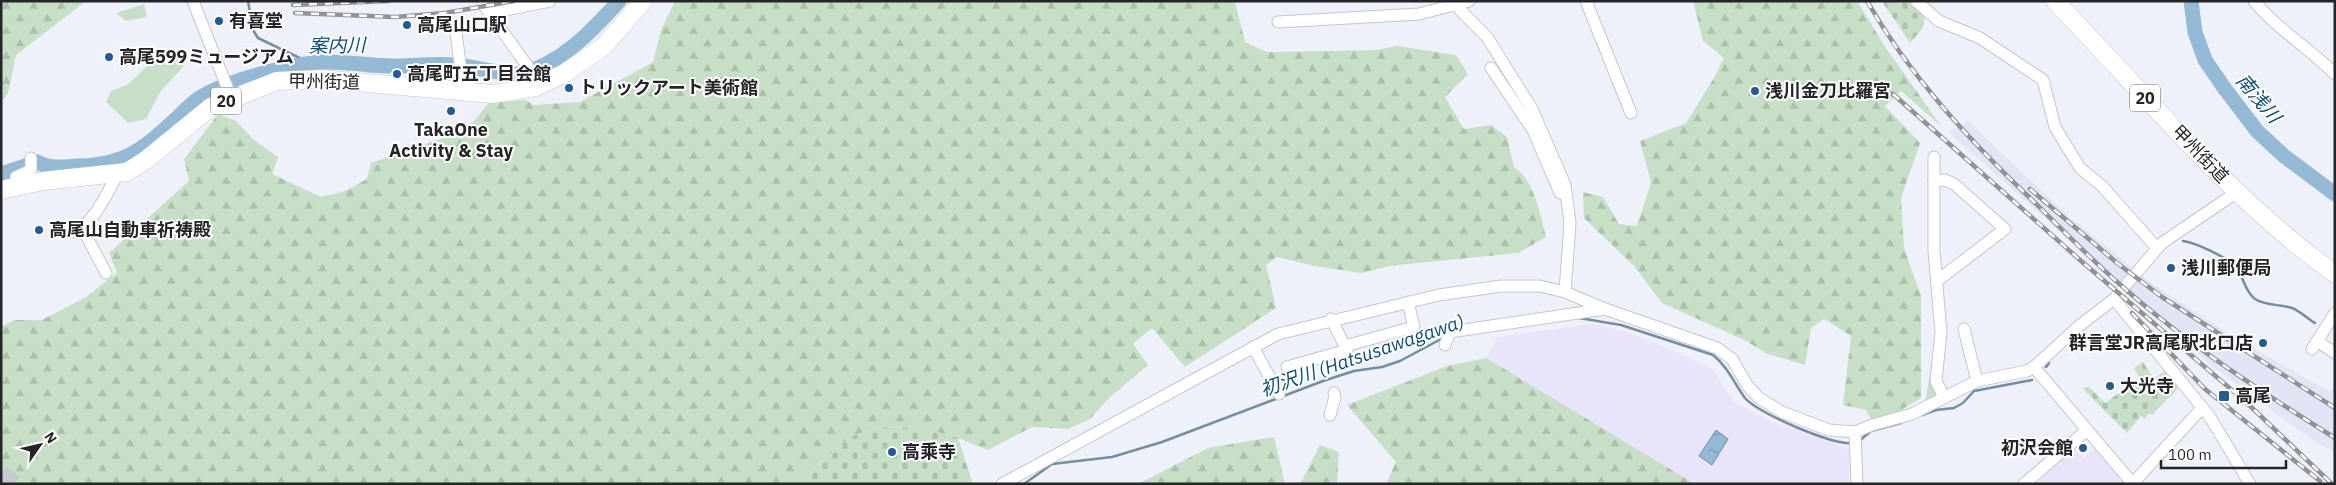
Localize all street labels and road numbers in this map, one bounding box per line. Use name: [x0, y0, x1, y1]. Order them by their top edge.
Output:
street label: 甲州街道: [288, 69, 360, 94]
road number: 20: [2130, 85, 2160, 112]
road number: 20: [211, 88, 241, 114]
street label: 甲州街道: [2167, 120, 2234, 188]

